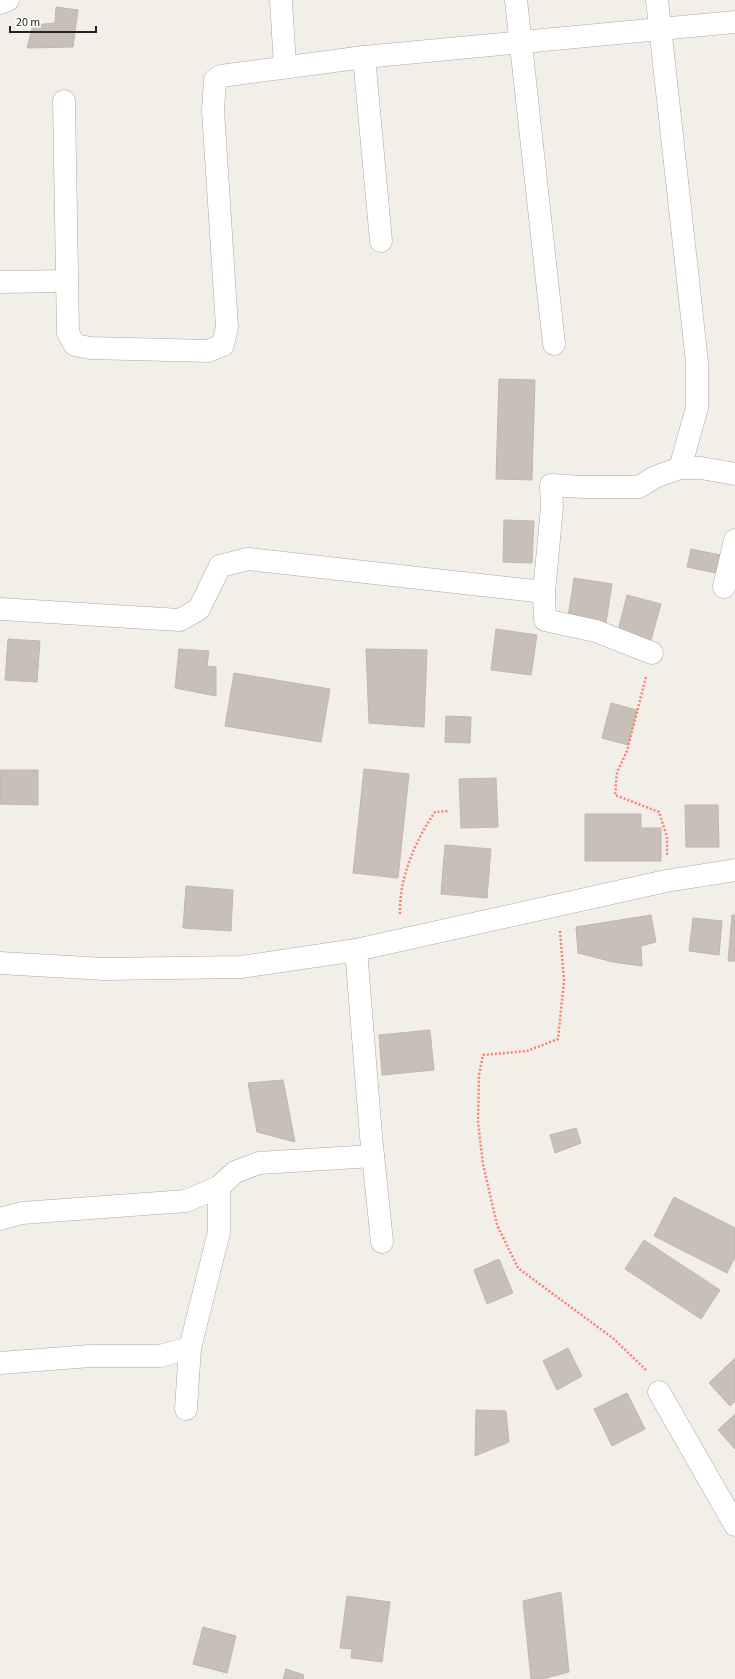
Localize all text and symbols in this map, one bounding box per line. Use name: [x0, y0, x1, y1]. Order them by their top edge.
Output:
scale bar: [10, 8, 96, 34]
text: 20 m: [16, 14, 40, 31]

